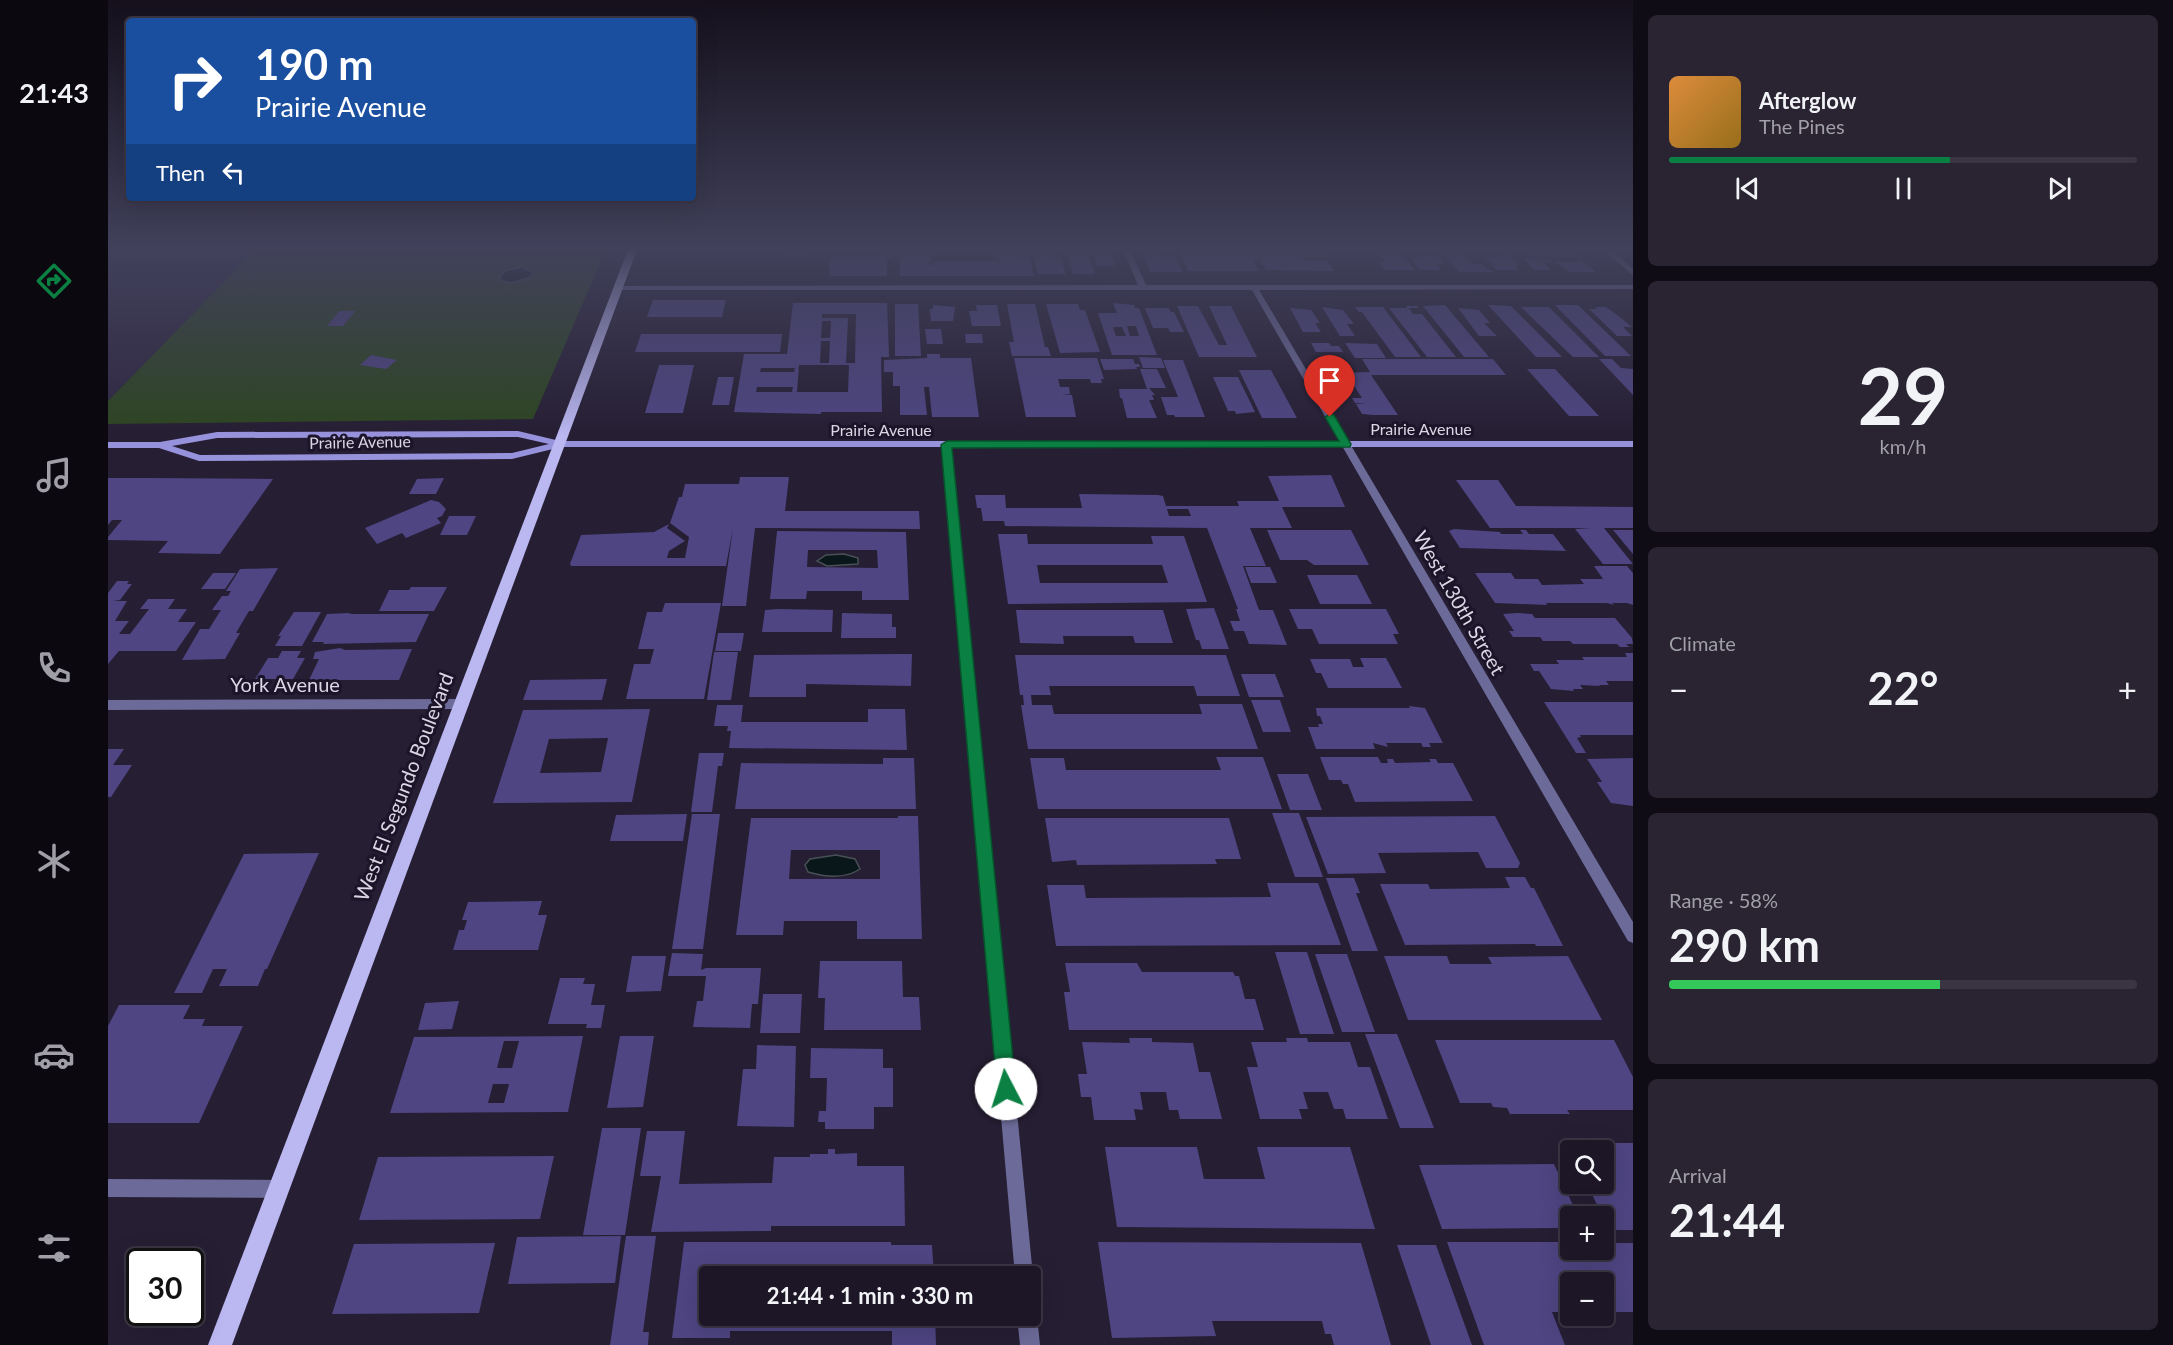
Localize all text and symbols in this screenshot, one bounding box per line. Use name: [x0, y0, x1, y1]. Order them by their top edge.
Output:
text: 190 m: [255, 39, 373, 89]
icon: right: [156, 42, 234, 120]
text: 21:43: [19, 76, 89, 109]
text: Afterglow: [1759, 87, 1856, 114]
text: Prairie Avenue: [255, 90, 426, 123]
text: The Pines: [1759, 114, 1845, 138]
icon: left: [217, 156, 250, 189]
text: Then: [156, 159, 205, 186]
icon: previous: [1731, 172, 1764, 205]
icon: pause: [1887, 172, 1920, 205]
icon: next: [2043, 172, 2076, 205]
icon: directions: [33, 260, 75, 302]
text: 29: [1858, 348, 1948, 442]
pin: [1304, 355, 1355, 417]
icon: arrive: [1313, 364, 1346, 397]
street label: Prairie Avenue: [1370, 419, 1472, 438]
street label: Prairie Avenue: [830, 420, 932, 439]
street label: Prairie Avenue: [309, 431, 411, 452]
text: km/h: [1880, 434, 1926, 458]
icon: music: [33, 454, 75, 496]
street label: West 130th Street: [1409, 526, 1511, 679]
text: Climate: [1669, 631, 1736, 655]
icon: phone: [33, 647, 75, 689]
text: 22°: [1868, 661, 1938, 715]
street label: West El Segundo Boulevard: [348, 669, 458, 904]
text: −: [1669, 669, 1688, 709]
text: +: [2118, 669, 2137, 709]
street label: York Avenue: [230, 672, 340, 696]
icon: climate: [33, 840, 75, 882]
text: Range · 58%: [1669, 888, 1778, 912]
text: 290 km: [1669, 918, 1820, 972]
icon: car: [33, 1034, 75, 1076]
position arrow: [974, 1057, 1038, 1121]
map controls: [1560, 1140, 1614, 1326]
button: search: [1560, 1140, 1614, 1194]
text: Arrival: [1669, 1163, 1727, 1187]
text: 21:44: [1669, 1193, 1785, 1247]
button: +: [1560, 1206, 1614, 1260]
icon: filters: [33, 1227, 75, 1269]
speed limit sign: 30: [126, 1248, 204, 1326]
button: −: [1560, 1272, 1614, 1326]
text: 21:44 · 1 min · 330 m: [767, 1282, 973, 1309]

